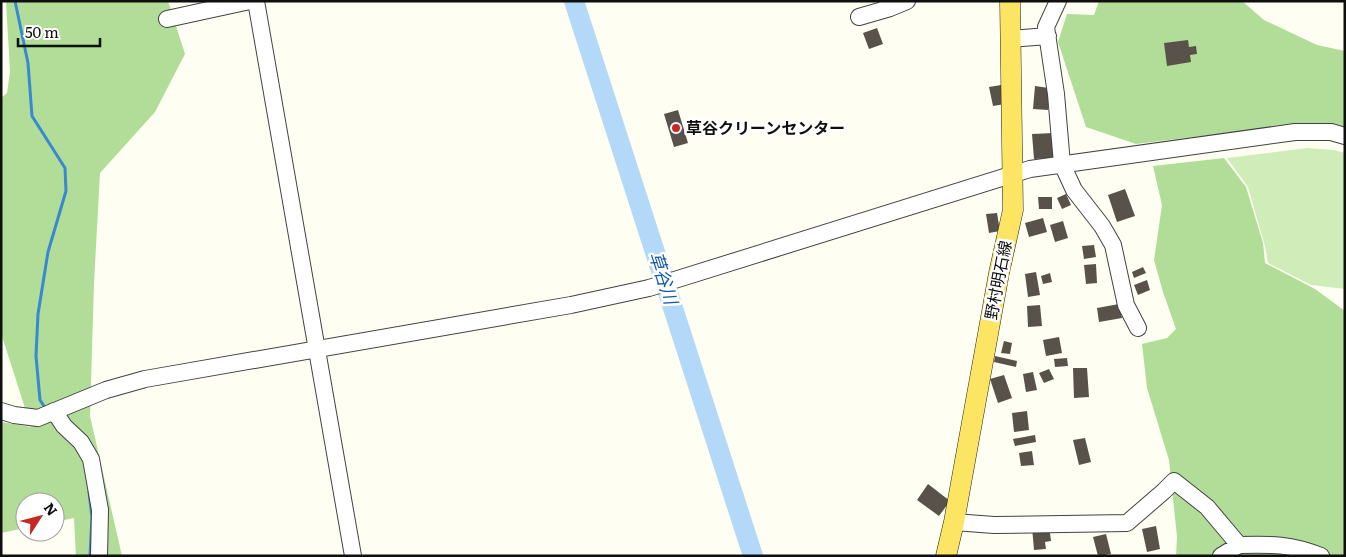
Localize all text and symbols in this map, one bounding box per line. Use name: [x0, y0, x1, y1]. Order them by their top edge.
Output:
scale bar: [18, 15, 100, 47]
text: 50 m: [25, 20, 59, 43]
place label: 草谷クリーンセンター: [686, 115, 845, 139]
marker: 草谷クリーンセンター: [670, 122, 682, 134]
street label: 野村明石線: [978, 238, 1016, 321]
water label: 草谷川: [643, 248, 686, 309]
north arrow: [15, 492, 65, 542]
text: N: [40, 498, 63, 520]

